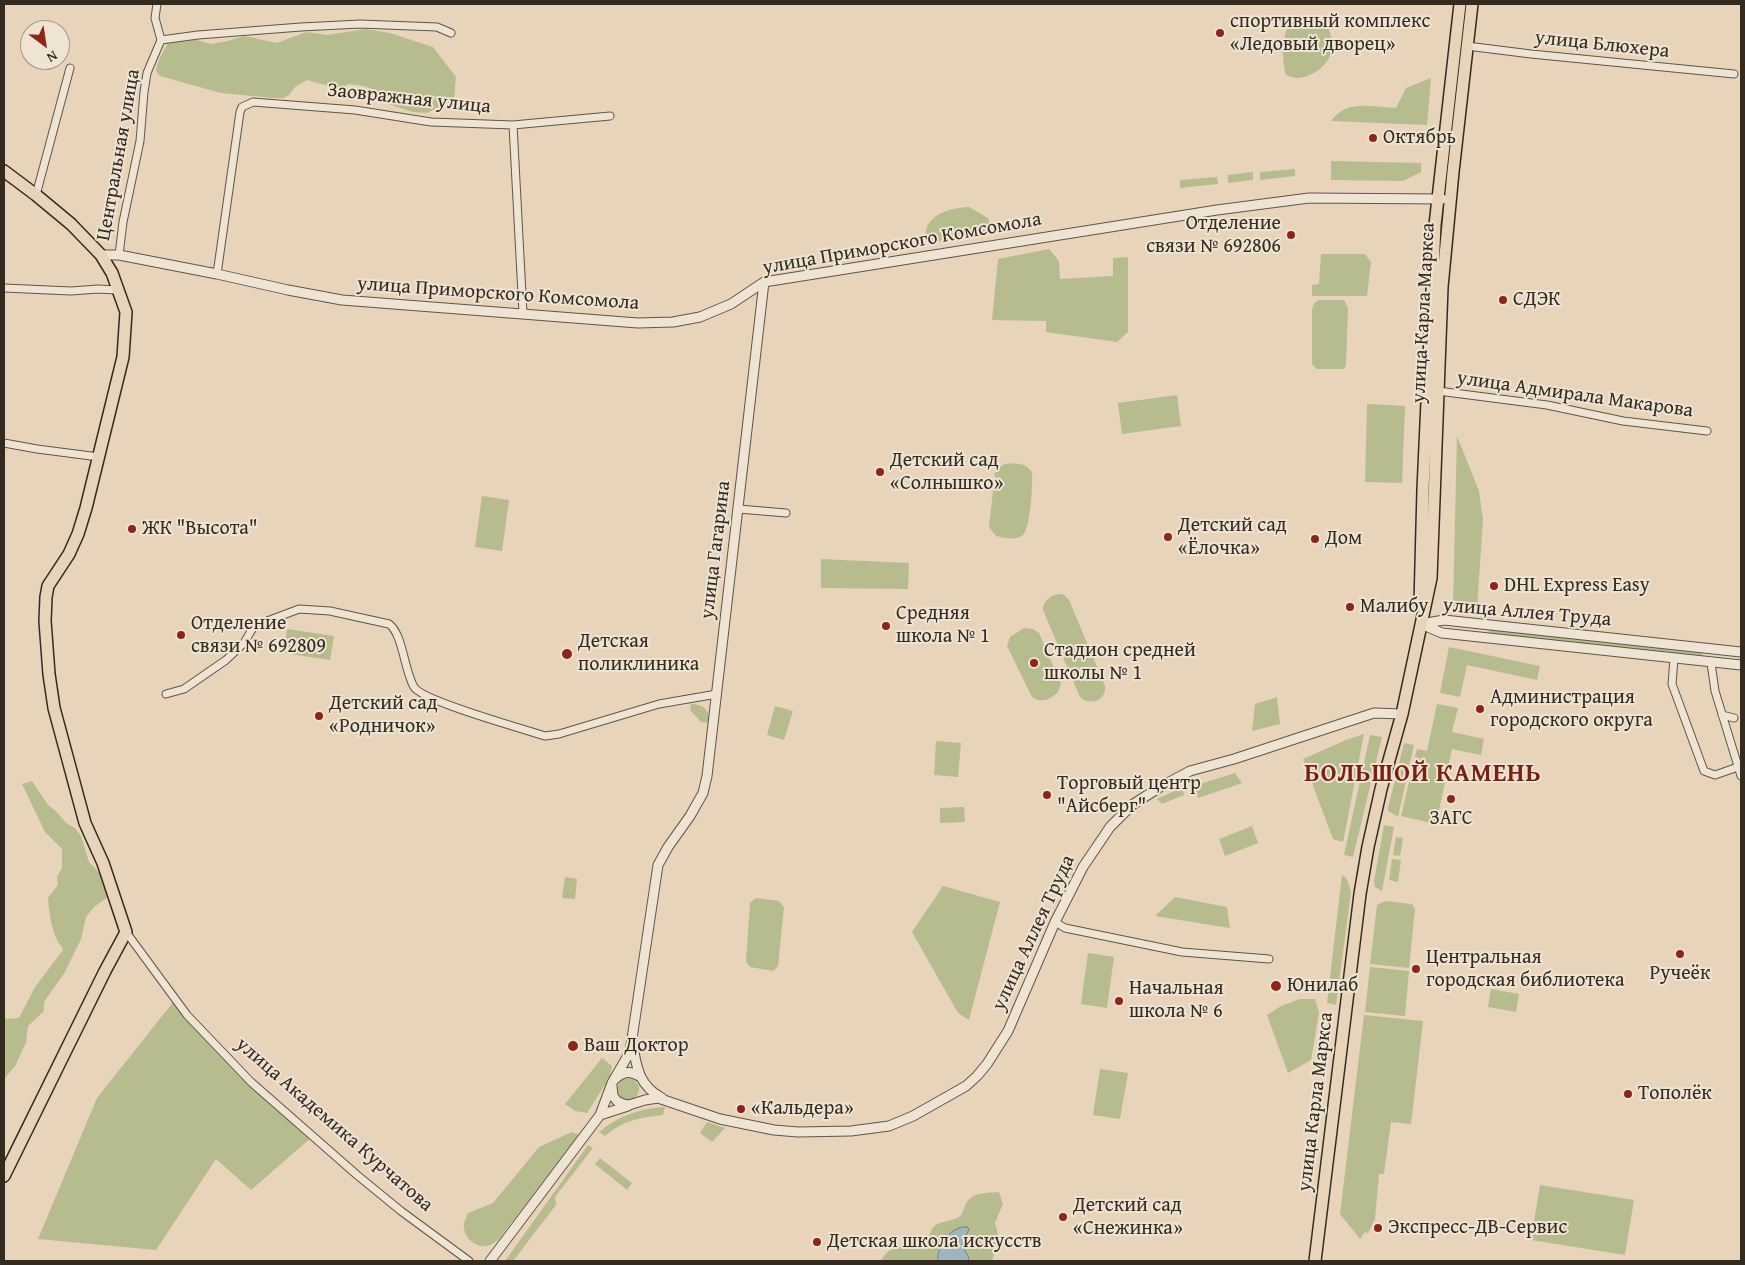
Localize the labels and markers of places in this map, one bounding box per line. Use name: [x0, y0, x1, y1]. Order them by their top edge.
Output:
place label: спортивный комплекс «Ледовый дворец»: [1230, 10, 1430, 57]
marker: спортивный комплекс «Ледовый дворец»: [1214, 27, 1226, 39]
place label: Октябрь: [1383, 126, 1456, 150]
marker: Октябрь: [1367, 132, 1379, 144]
place label: Отделение связи № 692806: [1146, 212, 1281, 259]
marker: Отделение связи № 692806: [1285, 229, 1297, 241]
place label: СДЭК: [1513, 288, 1560, 312]
marker: СДЭК: [1497, 294, 1509, 306]
place label: Детский сад «Солнышко»: [890, 449, 1003, 496]
marker: Детский сад «Солнышко»: [874, 466, 886, 478]
place label: Детский сад «Ёлочка»: [1178, 514, 1287, 561]
place label: ЖК "Высота": [142, 517, 258, 541]
marker: ЖК "Высота": [126, 523, 138, 535]
place label: Дом: [1325, 527, 1362, 551]
marker: Детский сад «Ёлочка»: [1162, 531, 1174, 543]
marker: Дом: [1309, 533, 1321, 545]
place label: DHL Express Easy: [1504, 574, 1650, 598]
marker: DHL Express Easy: [1488, 580, 1500, 592]
place label: Малибу: [1360, 595, 1429, 619]
marker: Малибу: [1344, 601, 1356, 613]
place label: Средняя школа № 1: [896, 602, 990, 649]
place label: Отделение связи № 692809: [191, 612, 326, 659]
marker: Средняя школа № 1: [880, 620, 892, 632]
marker: Отделение связи № 692809: [175, 629, 187, 641]
place label: Детская поликлиника: [578, 630, 699, 677]
place label: Стадион средней школы № 1: [1044, 639, 1196, 686]
marker: Детская поликлиника: [560, 647, 574, 661]
marker: Стадион средней школы № 1: [1028, 657, 1040, 669]
place label: Администрация городского округа: [1490, 686, 1653, 733]
place label: Детский сад «Родничок»: [329, 692, 438, 739]
marker: Администрация городского округа: [1474, 703, 1486, 715]
marker: Детский сад «Родничок»: [313, 710, 325, 722]
place label: Торговый центр "Айсберг": [1057, 772, 1201, 819]
marker: Торговый центр "Айсберг": [1041, 789, 1053, 801]
marker: ЗАГС: [1445, 793, 1457, 805]
place label: ЗАГС: [1429, 807, 1473, 831]
place label: Центральная городская библиотека: [1426, 946, 1624, 993]
marker: Ручеёк: [1674, 948, 1686, 960]
place label: Ручеёк: [1650, 962, 1710, 986]
marker: Центральная городская библиотека: [1410, 963, 1422, 975]
place label: Юнилаб: [1287, 974, 1358, 998]
place label: Начальная школа № 6: [1129, 977, 1224, 1024]
marker: Юнилаб: [1269, 979, 1283, 993]
marker: Начальная школа № 6: [1113, 995, 1125, 1007]
place label: Ваш Доктор: [584, 1034, 689, 1058]
marker: Ваш Доктор: [566, 1039, 580, 1053]
place label: Тополёк: [1638, 1082, 1712, 1106]
marker: Тополёк: [1622, 1088, 1634, 1100]
place label: «Кальдера»: [751, 1097, 854, 1121]
marker: «Кальдера»: [735, 1103, 747, 1115]
place label: Детский сад «Снежинка»: [1073, 1194, 1183, 1241]
marker: Детский сад «Снежинка»: [1057, 1211, 1069, 1223]
place label: Экспресс-ДВ-Сервис: [1388, 1216, 1567, 1240]
marker: Экспресс-ДВ-Сервис: [1372, 1222, 1384, 1234]
place label: Детская школа искусств: [827, 1230, 1042, 1254]
marker: Детская школа искусств: [811, 1236, 823, 1248]

